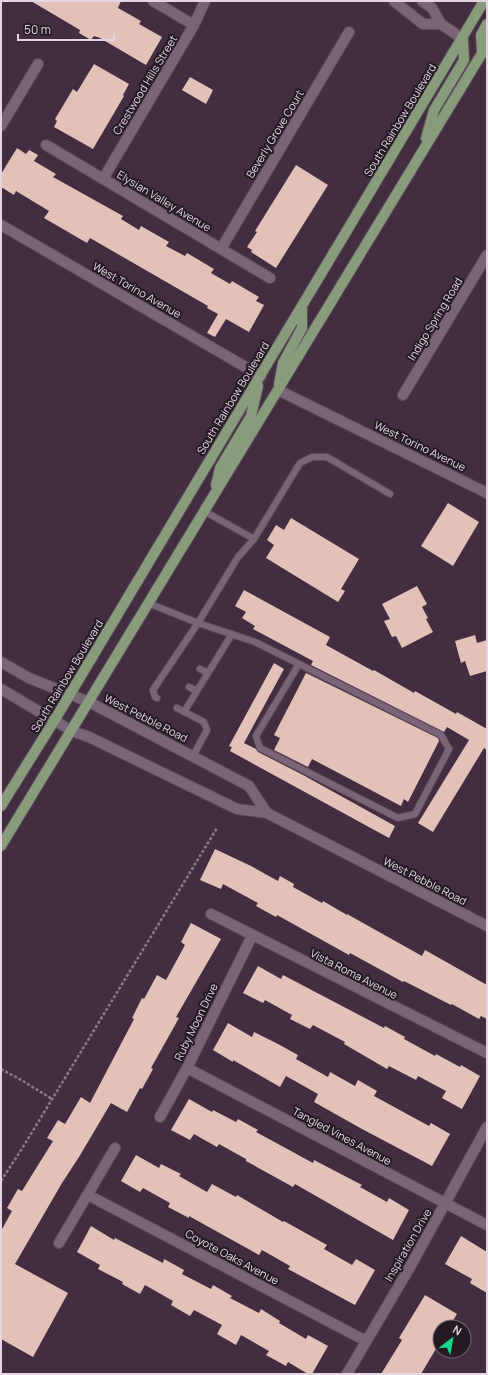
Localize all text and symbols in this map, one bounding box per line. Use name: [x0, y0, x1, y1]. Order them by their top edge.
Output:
scale bar: [18, 16, 114, 42]
text: 50 m: [24, 21, 51, 38]
street label: Crestwood Hills Street: [109, 32, 180, 137]
street label: South Rainbow Boulevard: [360, 61, 439, 179]
street label: Beverly Grove Court: [242, 87, 307, 181]
street label: Elysian Valley Avenue: [114, 167, 215, 235]
street label: West Torino Avenue: [90, 258, 185, 321]
street label: Indigo Spring Road: [404, 274, 465, 363]
street label: South Rainbow Boulevard: [193, 339, 272, 457]
street label: West Torino Avenue: [372, 417, 469, 474]
street label: South Rainbow Boulevard: [27, 617, 106, 735]
street label: West Pebble Road: [102, 690, 191, 745]
street label: West Pebble Road: [381, 853, 470, 908]
street label: Vista Roma Avenue: [308, 945, 401, 1002]
street label: Ruby Moon Drive: [170, 980, 221, 1063]
street label: Tangled Vines Avenue: [290, 1103, 395, 1168]
street label: Inspiration Drive: [381, 1205, 435, 1284]
street label: Coyote Oaks Avenue: [183, 1225, 282, 1288]
north arrow: [432, 1319, 472, 1359]
text: N: [450, 1322, 465, 1339]

